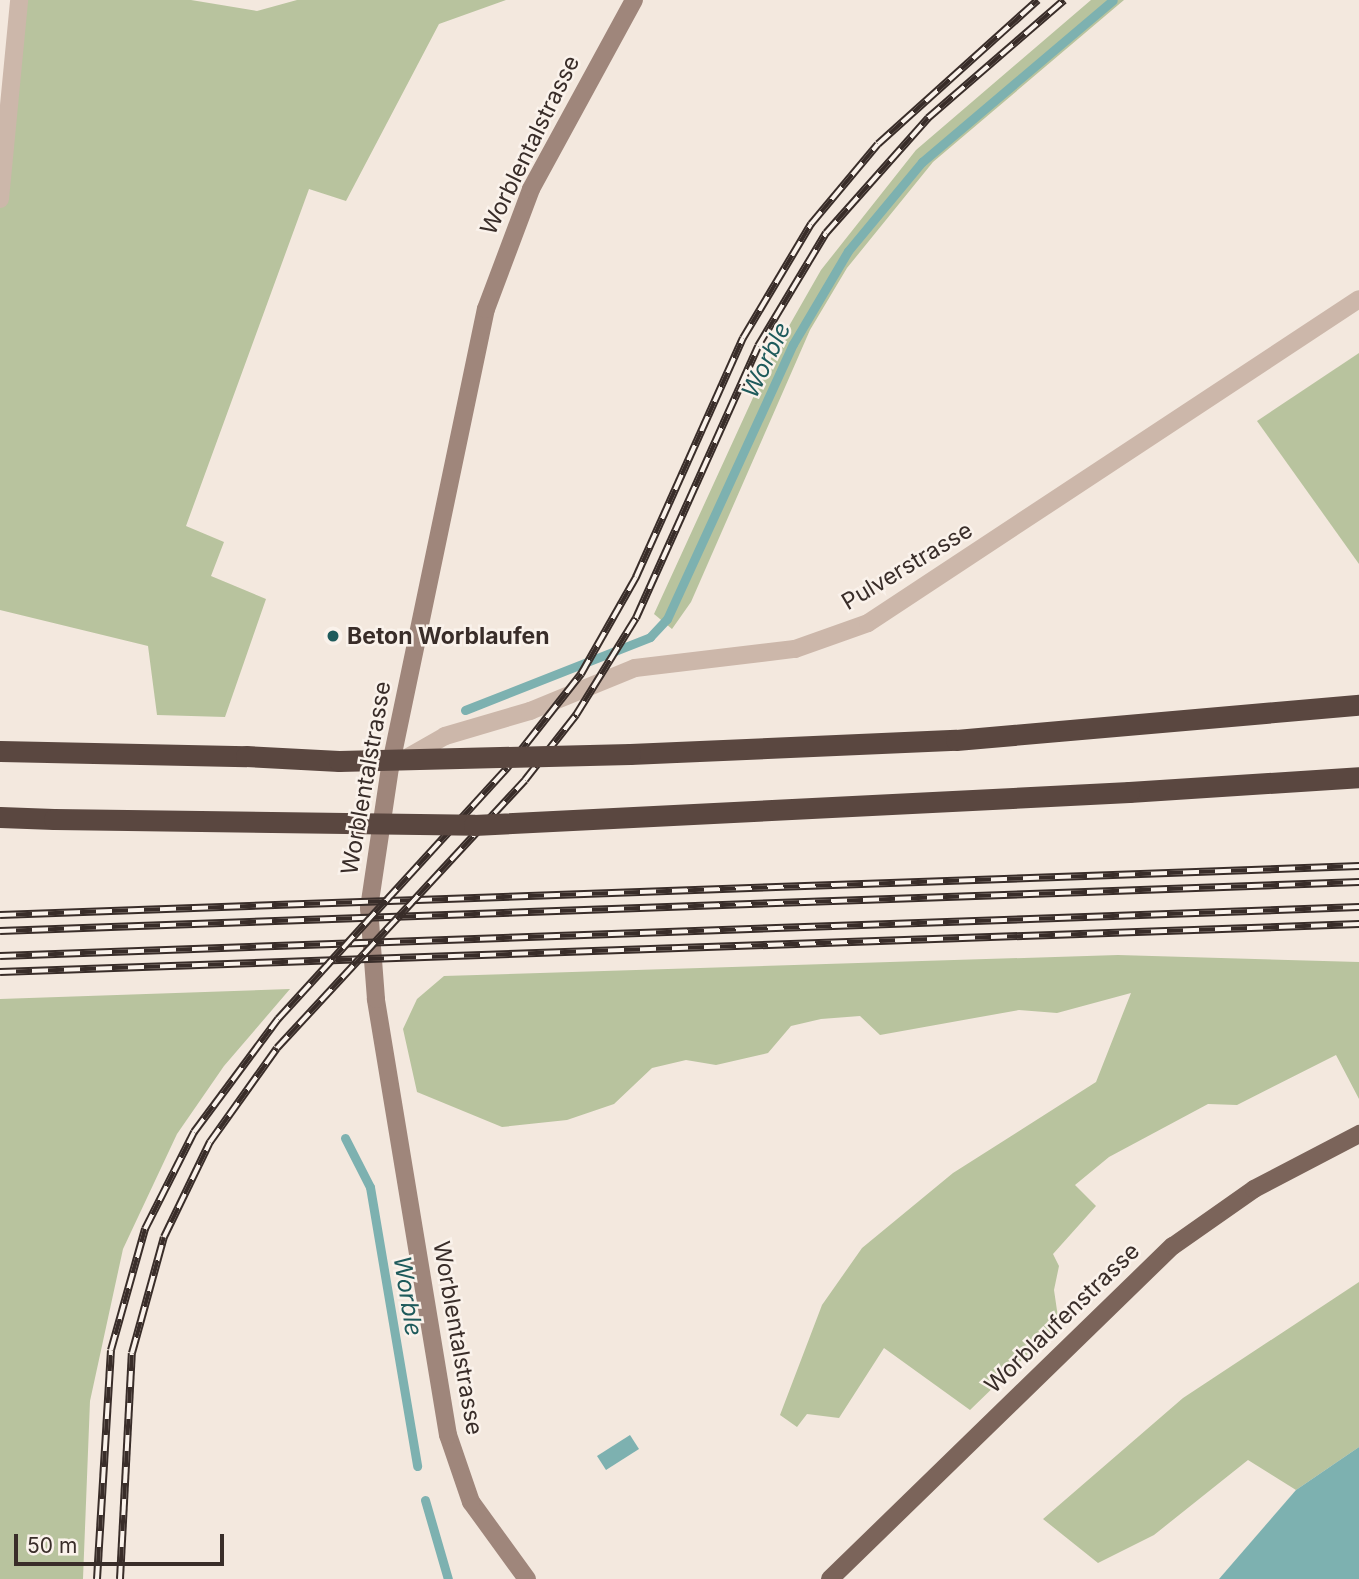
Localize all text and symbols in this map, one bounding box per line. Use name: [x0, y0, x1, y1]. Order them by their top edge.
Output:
street label: Worblentalstrasse: [475, 51, 585, 239]
water label: Worble: [735, 317, 797, 403]
street label: Pulverstrasse: [837, 516, 977, 616]
place label: Beton Worblaufen: [347, 622, 550, 650]
marker: Beton Worblaufen: [325, 628, 341, 644]
street label: Worblentalstrasse: [335, 679, 397, 877]
street label: Worblaufenstrasse: [979, 1237, 1145, 1399]
street label: Worblentalstrasse: [427, 1239, 489, 1437]
water label: Worble: [387, 1254, 429, 1338]
scale bar: [18, 1520, 228, 1564]
text: 50 m: [27, 1533, 77, 1558]

